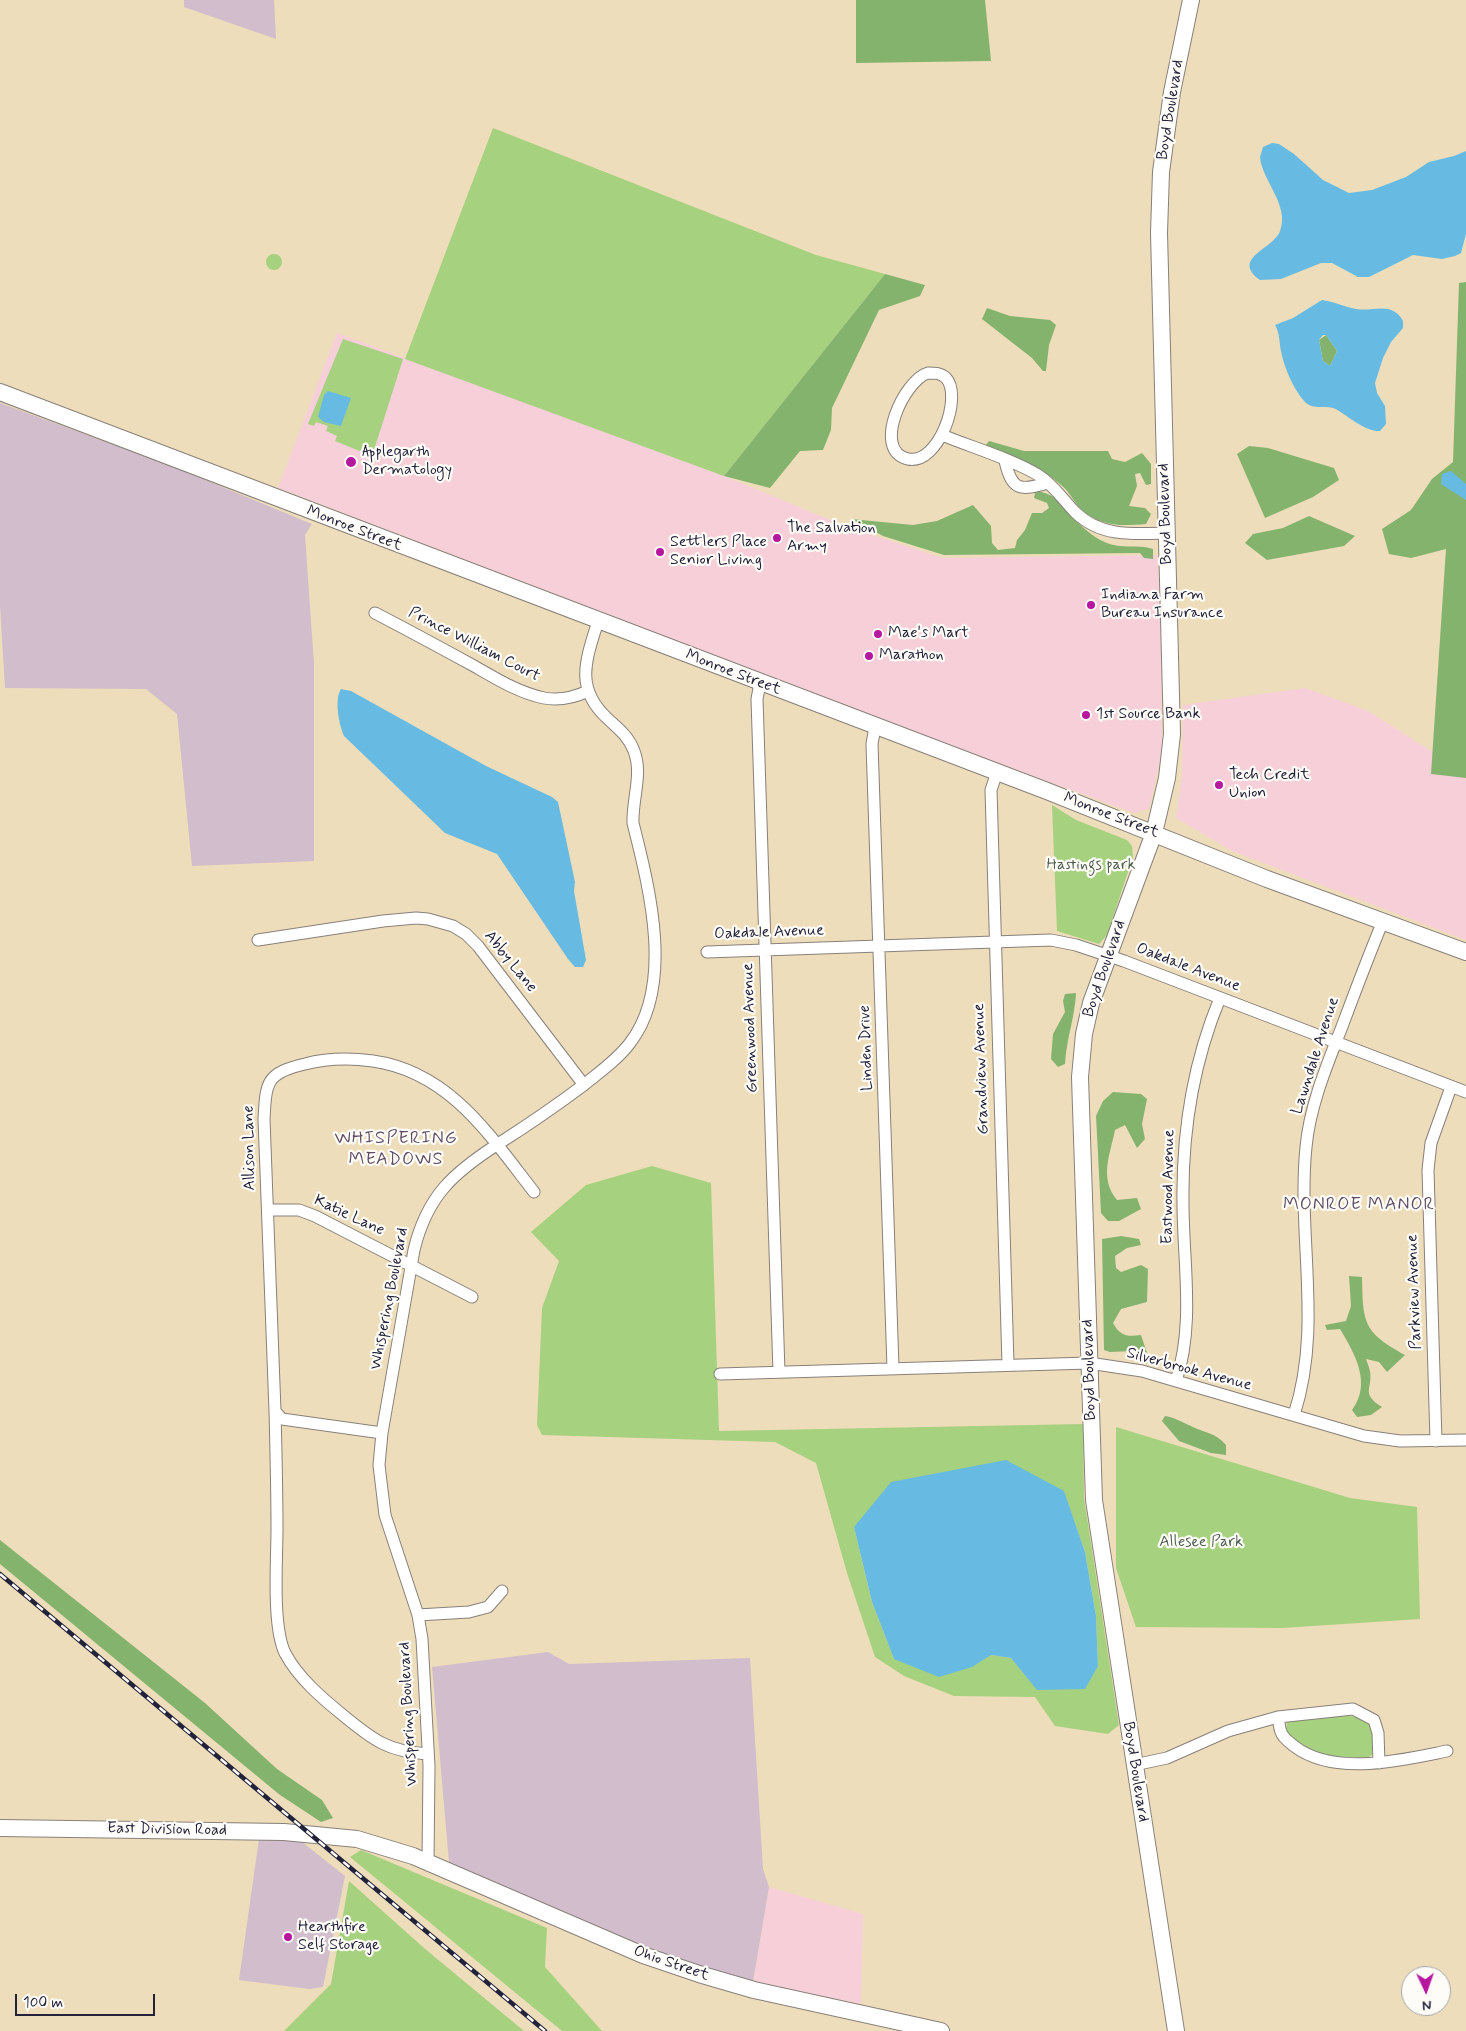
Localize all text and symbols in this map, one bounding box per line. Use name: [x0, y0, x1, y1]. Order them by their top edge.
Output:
street label: Boyd Boulevard: [1154, 58, 1188, 162]
place label: Applegarth Dermatology: [362, 443, 452, 481]
marker: Applegarth Dermatology: [344, 455, 358, 469]
street label: Boyd Boulevard: [1155, 463, 1177, 565]
street label: Monroe Street: [304, 502, 404, 556]
place label: The Salvation Army: [787, 519, 876, 557]
marker: The Salvation Army: [771, 532, 783, 544]
place label: Settlers Place Senior Living: [670, 533, 767, 571]
marker: Settlers Place Senior Living: [654, 546, 666, 558]
place label: Indiana Farm Bureau Insurance: [1101, 586, 1223, 624]
marker: Indiana Farm Bureau Insurance: [1085, 599, 1097, 611]
street label: Prince William Court: [405, 604, 543, 686]
place label: Mae's Mart: [888, 624, 969, 644]
marker: Mae's Mart: [872, 628, 884, 640]
street label: Monroe Street: [683, 646, 783, 700]
place label: Marathon: [879, 646, 944, 666]
marker: Marathon: [863, 650, 875, 662]
place label: 1st Source Bank: [1096, 705, 1200, 725]
marker: 1st Source Bank: [1080, 709, 1092, 721]
place label: Tech Credit Union: [1229, 766, 1310, 804]
marker: Tech Credit Union: [1213, 779, 1225, 791]
street label: Monroe Street: [1061, 789, 1161, 843]
park label: Hastings park: [1047, 856, 1135, 876]
street label: Boyd Boulevard: [1079, 918, 1131, 1020]
street label: Oakdale Avenue: [714, 921, 824, 945]
street label: Abby Lane: [479, 927, 541, 997]
street label: Oakdale Avenue: [1133, 939, 1243, 997]
street label: Greenwood Avenue: [739, 963, 763, 1093]
street label: Lawndale Avenue: [1288, 995, 1344, 1117]
street label: Grandview Avenue: [970, 1003, 994, 1135]
street label: Linden Drive: [856, 1005, 878, 1091]
street label: Allison Lane: [240, 1105, 260, 1191]
district label: WHISPERING MEADOWS: [335, 1128, 457, 1170]
street label: Eastwood Avenue: [1158, 1129, 1180, 1245]
street label: Katie Lane: [311, 1191, 387, 1241]
district label: MONROE MANOR: [1280, 1194, 1438, 1216]
street label: Whispering Boulevard: [367, 1226, 413, 1372]
street label: Parkview Avenue: [1403, 1234, 1427, 1350]
street label: Boyd Boulevard: [1079, 1319, 1101, 1421]
street label: Silverbrook Avenue: [1124, 1344, 1254, 1396]
park label: Allesee Park: [1159, 1533, 1243, 1553]
street label: Whispering Boulevard: [396, 1641, 422, 1787]
street label: Boyd Boulevard: [1118, 1720, 1152, 1824]
street label: East Division Road: [107, 1819, 227, 1841]
place label: Hearthfire Self Storage: [298, 1918, 380, 1956]
marker: Hearthfire Self Storage: [282, 1931, 294, 1943]
street label: Ohio Street: [631, 1942, 711, 1986]
north arrow: [1401, 1966, 1451, 2016]
scale bar: [18, 1984, 158, 2016]
text: 100 m: [23, 1993, 63, 2013]
text: N: [1422, 1996, 1432, 2014]

